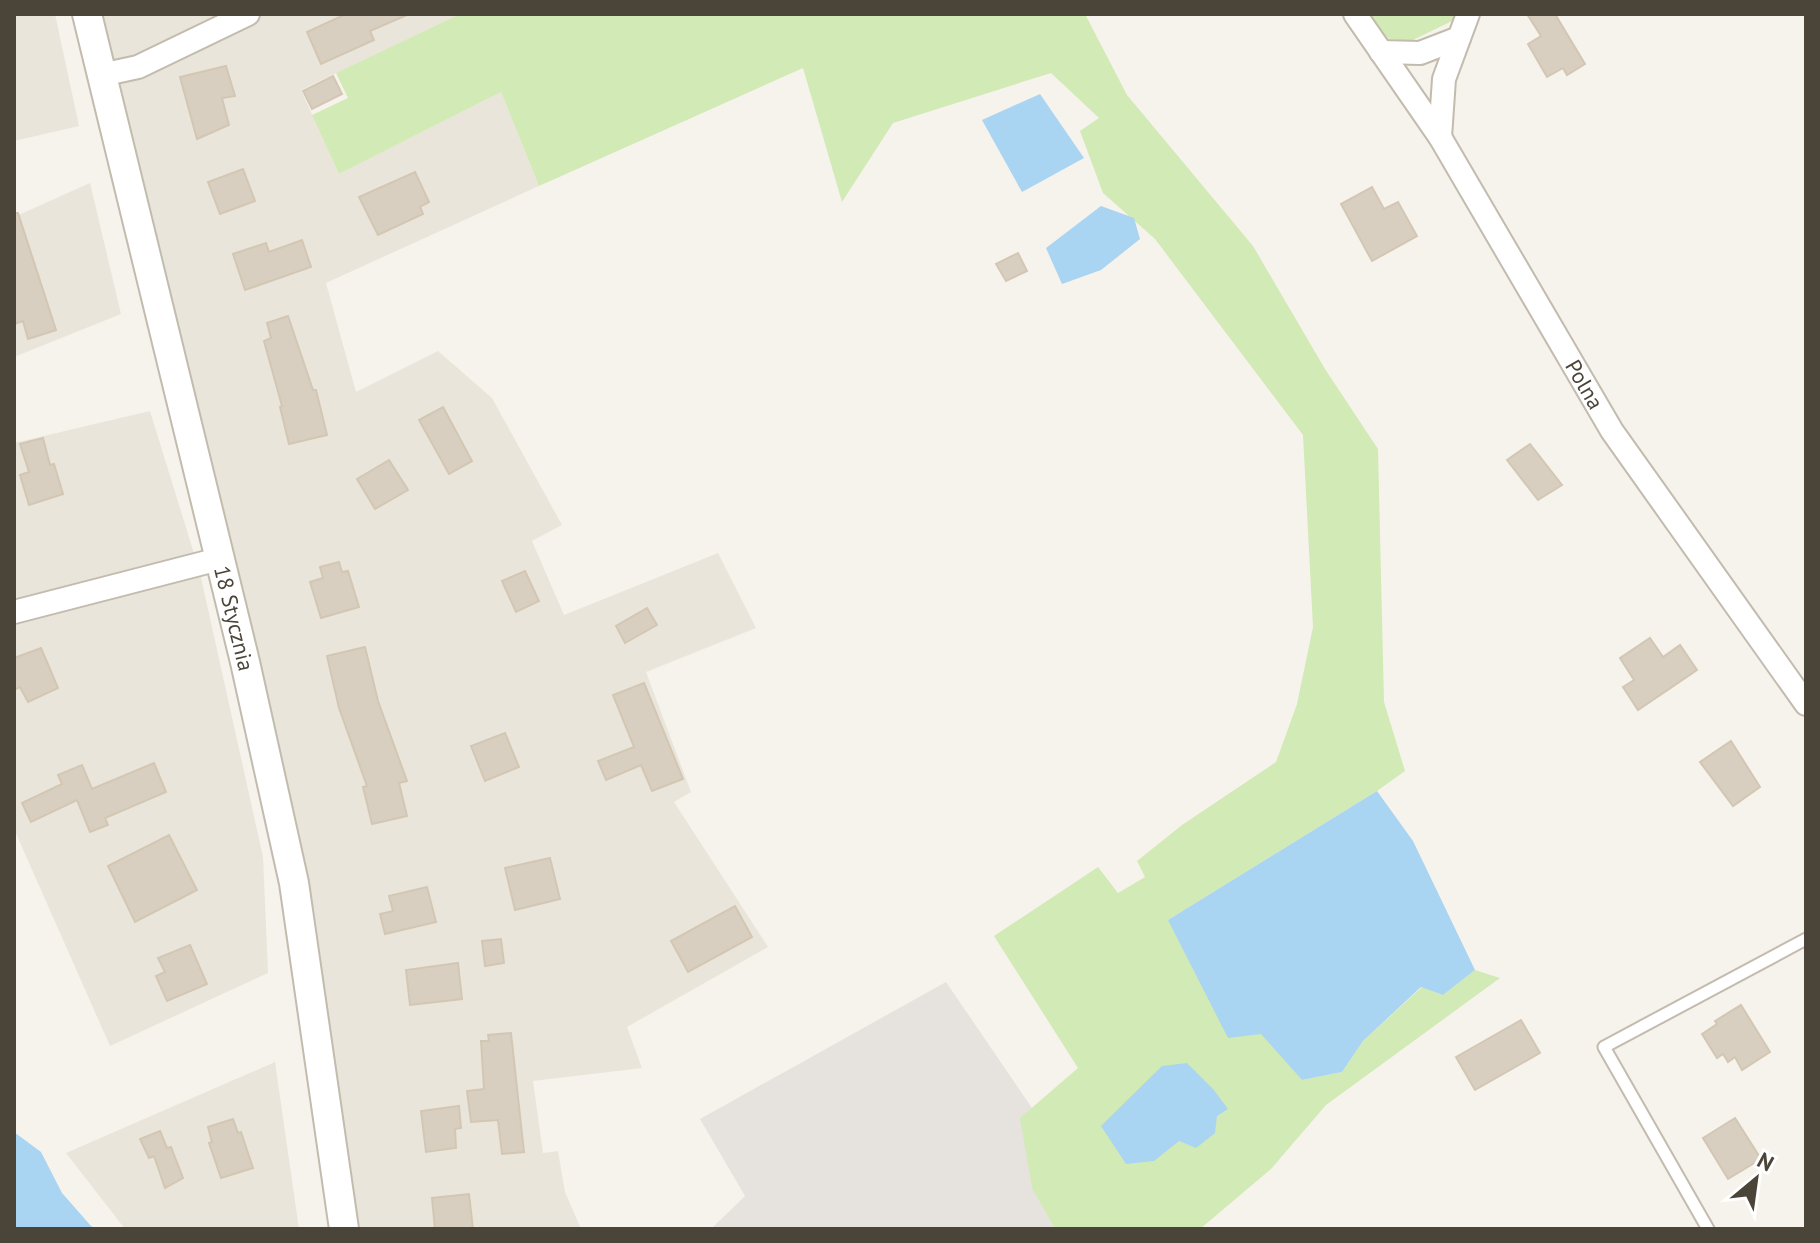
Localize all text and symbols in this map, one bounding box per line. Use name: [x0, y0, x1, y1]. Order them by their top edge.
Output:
street label: Polna: [1559, 354, 1610, 414]
street label: 18 Stycznia: [208, 563, 261, 674]
north arrow: [1716, 1139, 1796, 1219]
text: N: [1753, 1146, 1779, 1177]

